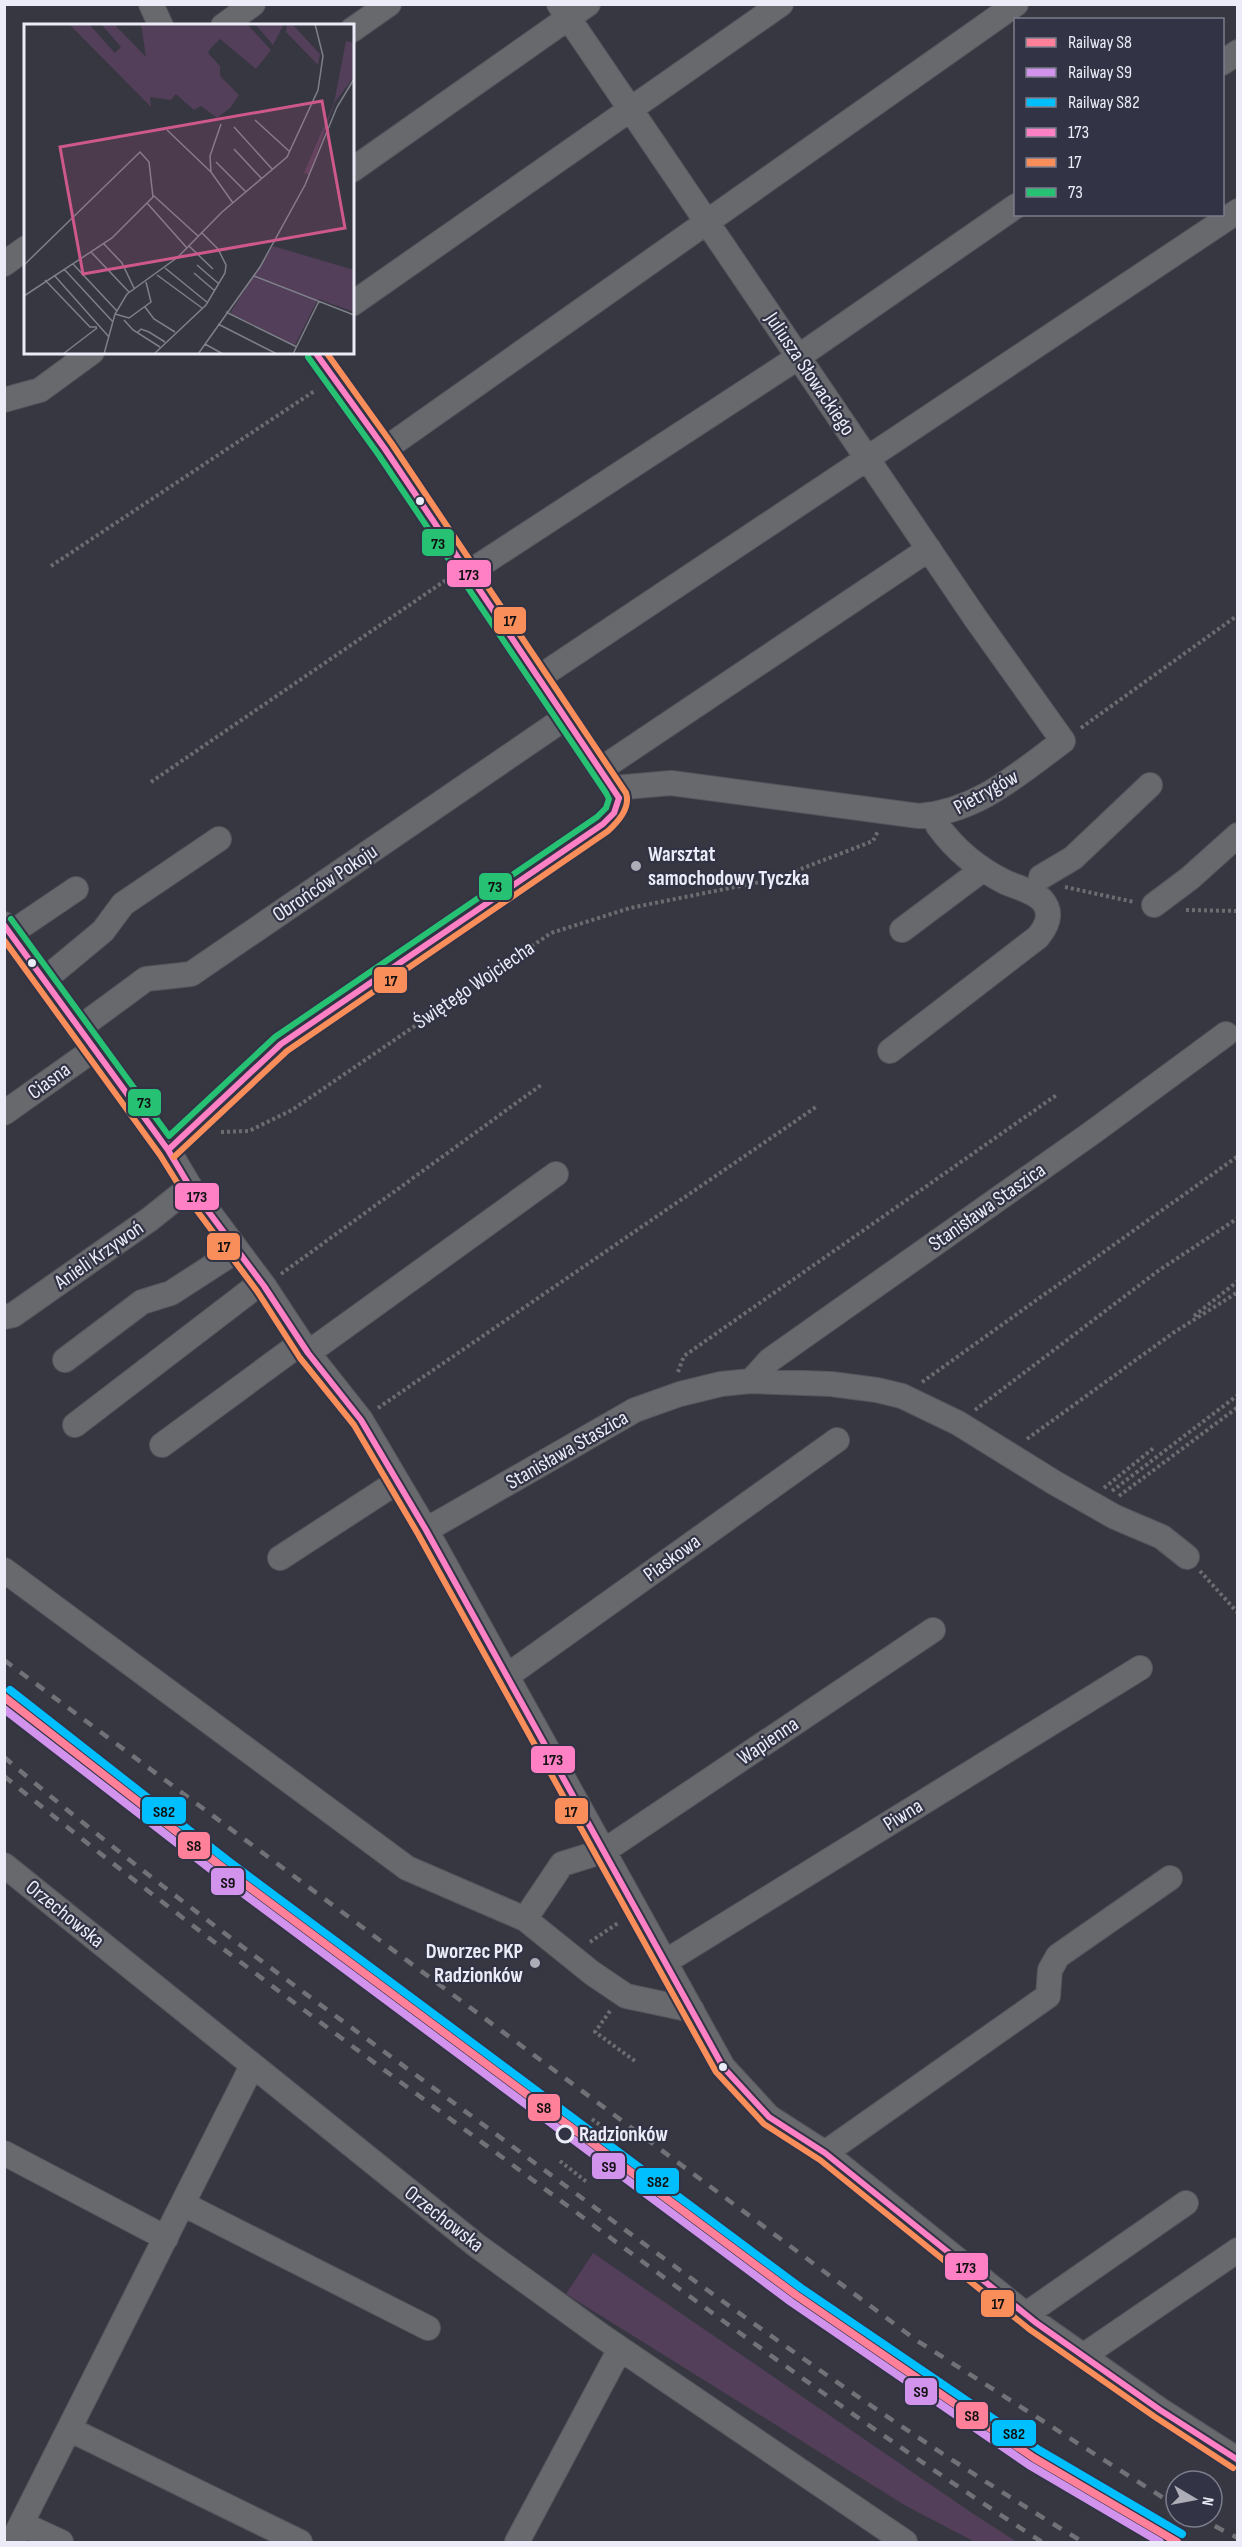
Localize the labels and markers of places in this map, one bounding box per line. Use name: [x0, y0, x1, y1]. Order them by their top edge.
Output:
unlabelled marker: [414, 495, 426, 507]
place label: Warsztat samochodowy Tyczka: [648, 842, 809, 891]
marker: Warsztat samochodowy Tyczka: [629, 859, 643, 873]
unlabelled marker: [26, 957, 38, 969]
place label: Dworzec PKP Radzionków: [426, 1939, 523, 1988]
marker: Dworzec PKP Radzionków: [528, 1956, 542, 1970]
unlabelled marker: [717, 2061, 729, 2073]
place label: Radzionków: [579, 2122, 668, 2147]
marker: Radzionków: [556, 2125, 574, 2143]

